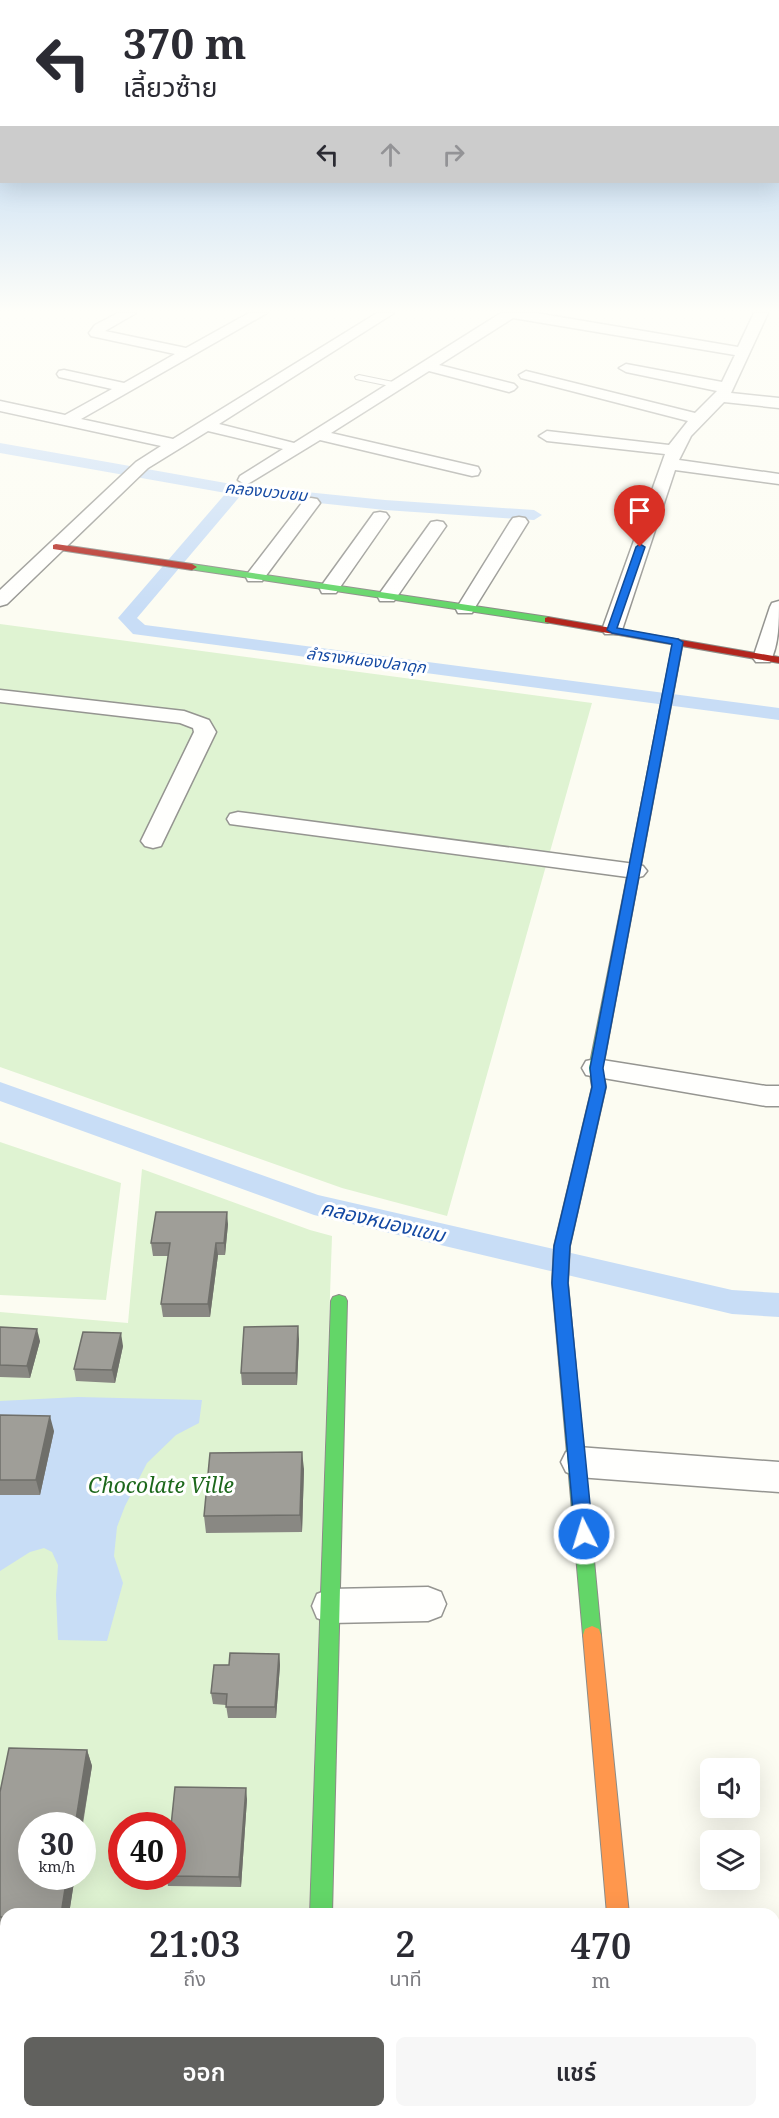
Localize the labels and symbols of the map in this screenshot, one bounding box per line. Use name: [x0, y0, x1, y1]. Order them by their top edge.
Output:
water label: คลองบวบขม: [224, 476, 309, 506]
pin: [614, 485, 665, 547]
water label: ลำรางหนองปลาดุก: [305, 642, 428, 678]
water label: คลองหนองแขม: [318, 1194, 449, 1249]
park label: Chocolate Ville: [88, 1471, 234, 1499]
position arrow: [552, 1502, 616, 1566]
speed limit sign: 40: [108, 1812, 186, 1890]

